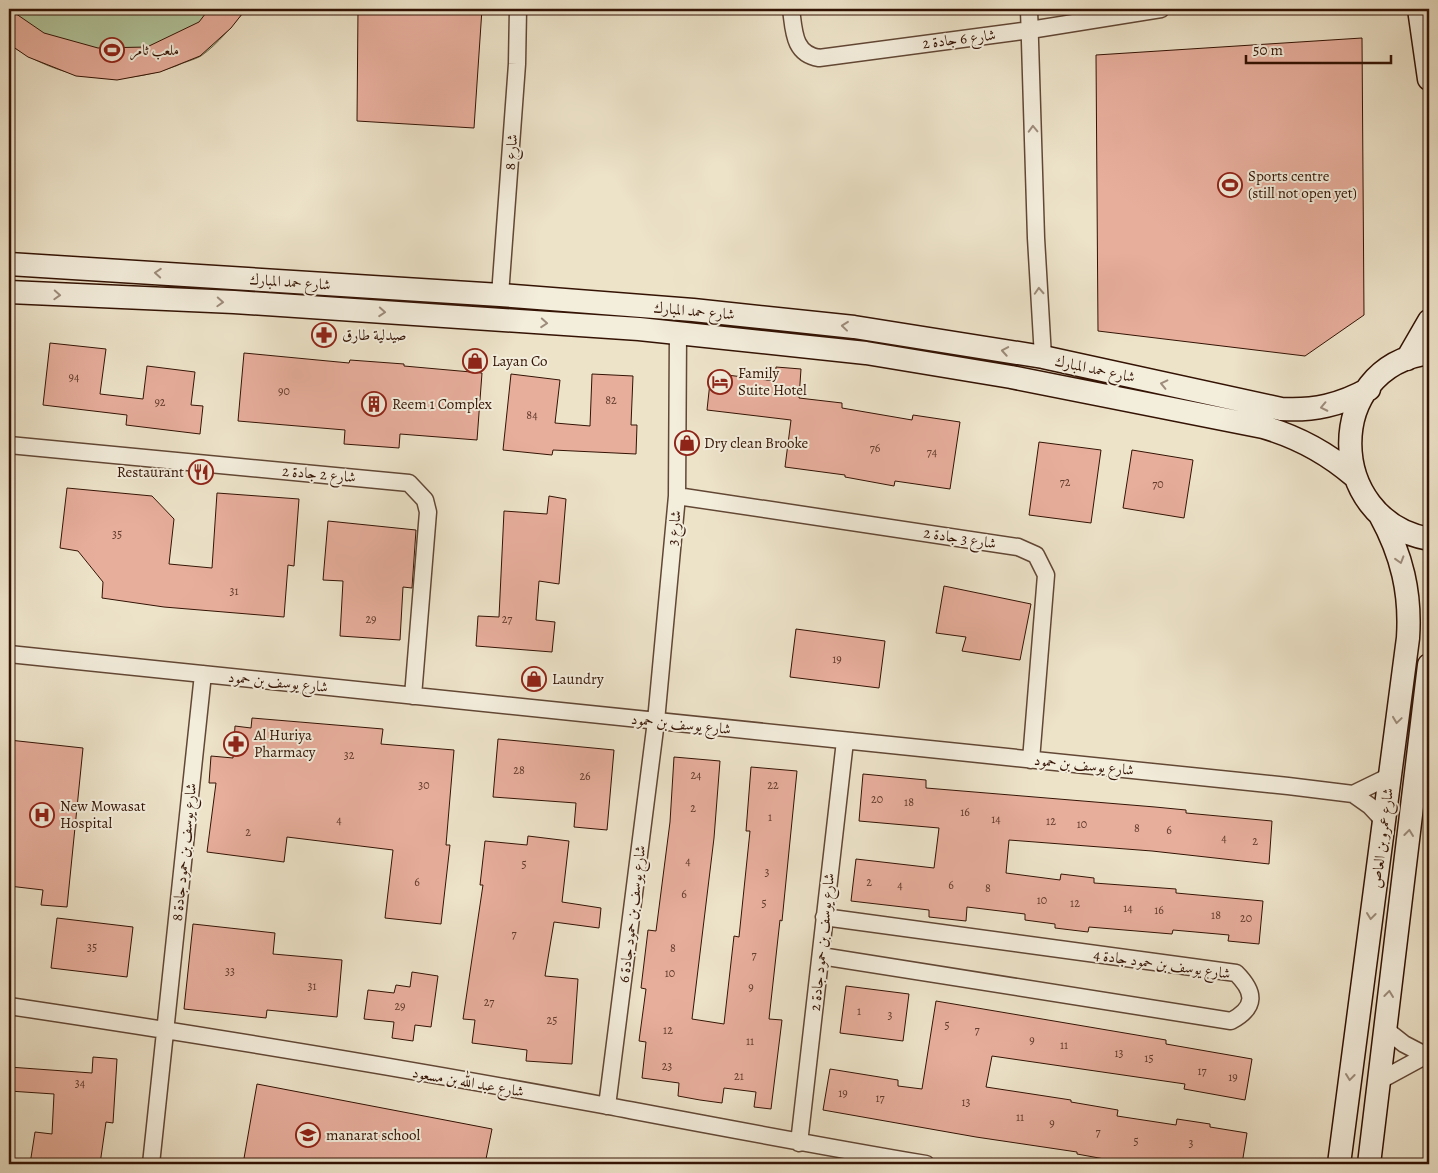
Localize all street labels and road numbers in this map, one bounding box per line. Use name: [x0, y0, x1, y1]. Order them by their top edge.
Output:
street label: شارع 6 جادة 2: [921, 25, 997, 56]
street label: شارع 8: [500, 133, 525, 171]
street label: شارع حمد المبارك: [248, 269, 331, 298]
street label: شارع حمد المبارك: [652, 297, 735, 328]
street label: شارع حمد المبارك: [1052, 351, 1137, 390]
street label: شارع 2 جادة 2: [281, 461, 357, 490]
street label: شارع 3: [662, 509, 689, 547]
street label: شارع 3 جادة 2: [922, 522, 998, 557]
street label: شارع يوسف بن حمود: [227, 667, 329, 700]
street label: شارع يوسف بن حمود: [630, 709, 732, 742]
street label: شارع يوسف بن حمود: [1033, 750, 1135, 783]
street label: شارع يوسف بن حمود جادة 8: [167, 782, 204, 922]
street label: شارع عمرو بن العاص: [1366, 787, 1401, 890]
street label: شارع يوسف بن حمود جادة 6: [614, 844, 653, 984]
street label: شارع يوسف بن حمود جادة 2: [805, 872, 842, 1012]
street label: شارع يوسف بن حمود جادة 4: [1092, 944, 1232, 986]
street label: شارع عبد الله بن مسعود: [410, 1060, 526, 1105]

